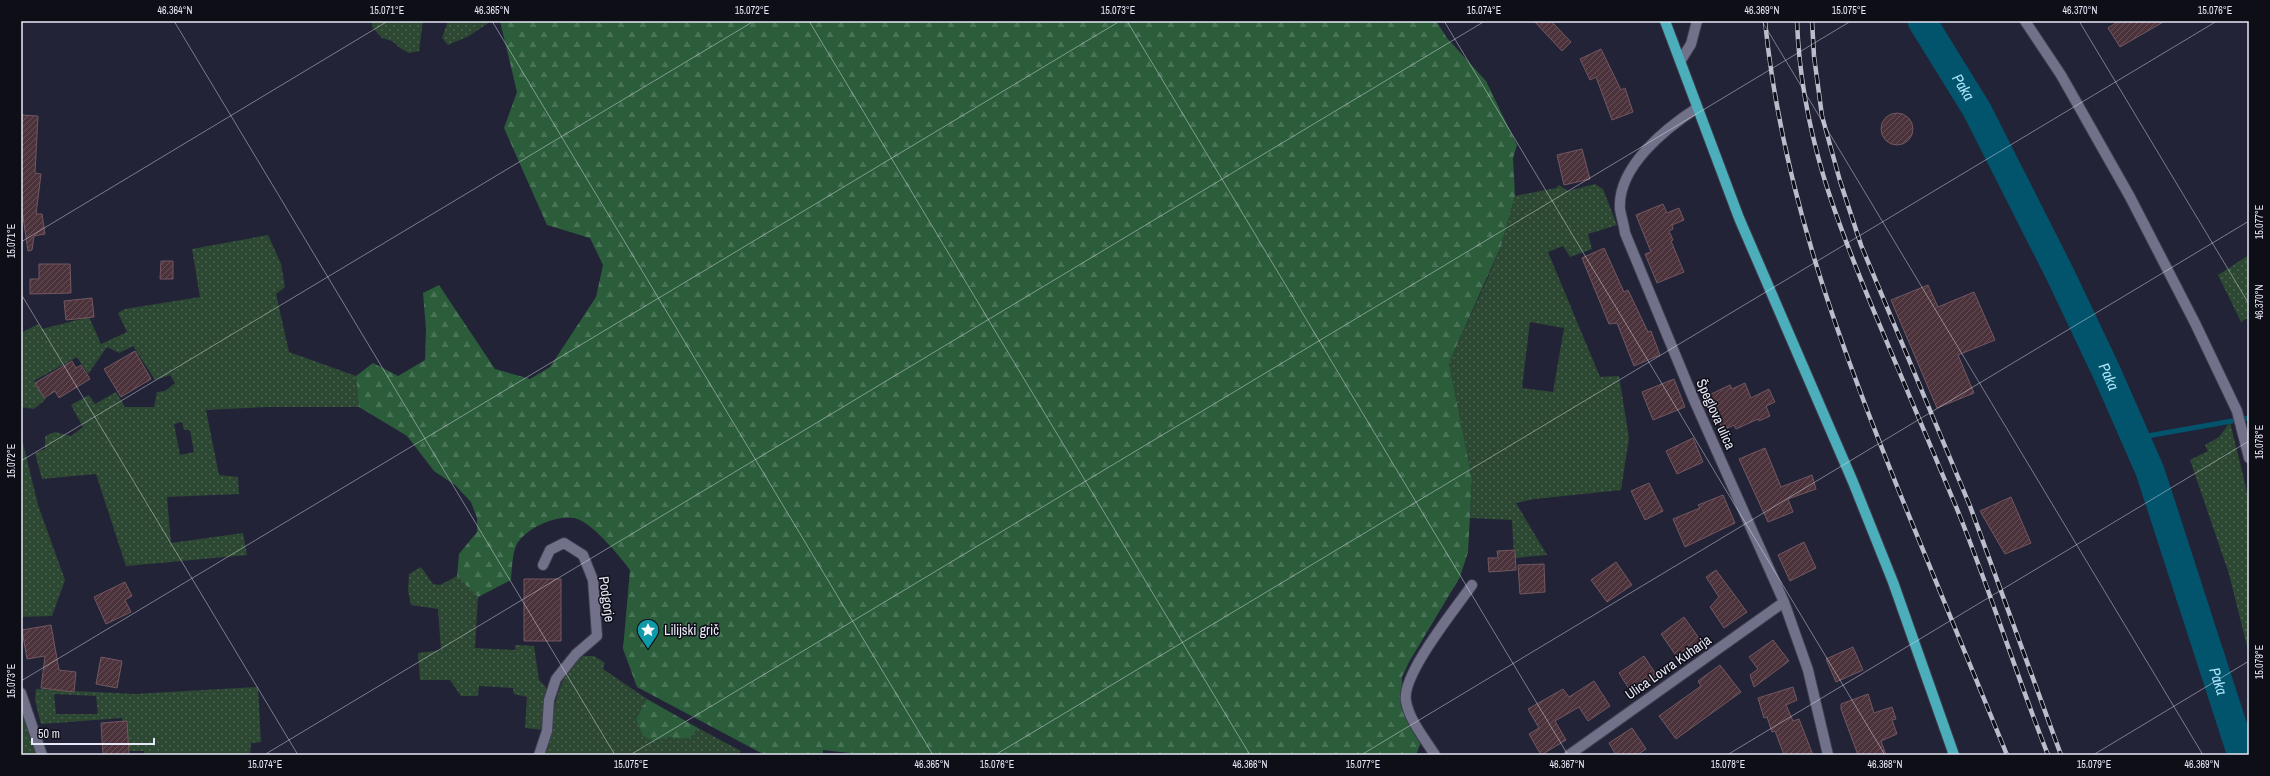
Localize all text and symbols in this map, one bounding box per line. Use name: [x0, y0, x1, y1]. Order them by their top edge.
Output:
text: 46.364°N: [158, 4, 193, 17]
text: 15.071°E: [370, 4, 404, 17]
text: 46.365°N: [475, 4, 510, 17]
text: 15.072°E: [735, 4, 769, 17]
text: 15.073°E: [1101, 4, 1135, 17]
text: 15.074°E: [1467, 4, 1501, 17]
text: 46.369°N: [1745, 4, 1780, 17]
text: 15.075°E: [1832, 4, 1866, 17]
text: 46.370°N: [2063, 4, 2098, 17]
text: 15.076°E: [2198, 4, 2232, 17]
water label: Paka: [1947, 70, 1980, 105]
text: 15.077°E: [2253, 205, 2266, 239]
text: 15.071°E: [5, 224, 18, 258]
text: 46.370°N: [2253, 284, 2266, 320]
water label: Paka: [2094, 359, 2124, 394]
street label: Špeglova ulica: [1692, 376, 1740, 453]
text: 15.078°E: [2253, 425, 2266, 459]
text: 15.072°E: [5, 444, 18, 478]
street label: Podgorje: [595, 575, 619, 623]
place icon: Lilijski grič: [635, 617, 661, 650]
place label: Lilijski grič: [664, 621, 719, 639]
street label: Ulica Lovra Kuharja: [1622, 630, 1715, 703]
text: 15.079°E: [2253, 645, 2266, 679]
text: 15.073°E: [5, 664, 18, 698]
water label: Paka: [2204, 664, 2233, 698]
scale bar: [32, 720, 154, 746]
text: 50 m: [38, 726, 60, 742]
text: 15.074°E: [248, 758, 282, 771]
text: 15.075°E: [614, 758, 648, 771]
text: 46.365°N: [915, 758, 950, 771]
text: 15.076°E: [980, 758, 1014, 771]
text: 46.366°N: [1233, 758, 1268, 771]
text: 15.077°E: [1346, 758, 1380, 771]
text: 46.367°N: [1550, 758, 1585, 771]
text: 15.078°E: [1711, 758, 1745, 771]
text: 46.368°N: [1868, 758, 1903, 771]
text: 15.079°E: [2077, 758, 2111, 771]
text: 46.369°N: [2185, 758, 2220, 771]

